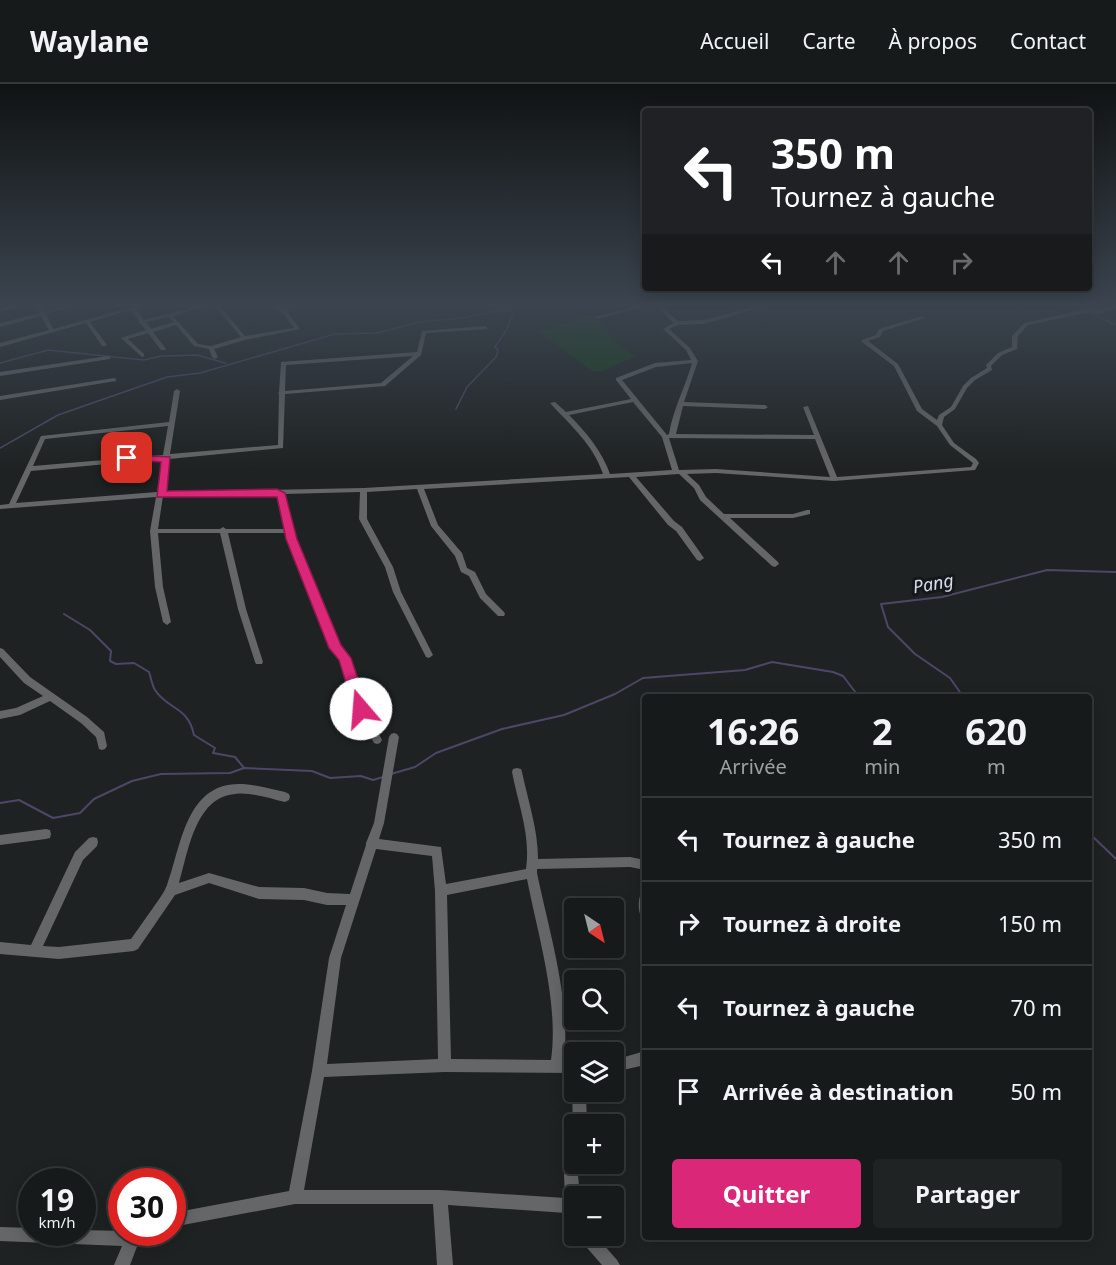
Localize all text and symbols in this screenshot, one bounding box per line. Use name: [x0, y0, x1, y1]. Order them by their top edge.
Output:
text: Waylane: [30, 22, 149, 60]
text: Accueil: [700, 27, 769, 55]
text: Carte: [802, 27, 856, 55]
text: À propos: [889, 27, 977, 55]
text: Contact: [1010, 27, 1086, 55]
text: 350 m: [771, 124, 895, 181]
icon: left: [672, 132, 750, 210]
text: Tournez à gauche: [771, 178, 995, 215]
icon: left: [756, 246, 789, 279]
icon: ahead: [819, 246, 852, 279]
icon: ahead: [882, 246, 915, 279]
icon: right: [945, 246, 978, 279]
pin: [101, 432, 152, 483]
icon: arrive: [110, 441, 143, 474]
water label: Pang: [911, 568, 955, 598]
position arrow: [329, 677, 393, 741]
text: 16:26: [707, 707, 799, 756]
text: 2: [872, 707, 893, 756]
text: 620: [965, 707, 1027, 756]
text: Arrivée: [720, 753, 787, 780]
text: min: [864, 753, 900, 780]
text: m: [987, 753, 1006, 780]
icon: left: [672, 823, 705, 856]
text: Tournez à gauche: [723, 824, 915, 854]
text: 350 m: [998, 824, 1062, 854]
north arrow: [564, 898, 624, 958]
map controls: [564, 898, 624, 1246]
icon: right: [672, 907, 705, 940]
text: Tournez à droite: [723, 908, 901, 938]
text: 150 m: [998, 908, 1062, 938]
button: search: [564, 970, 624, 1030]
icon: left: [672, 991, 705, 1024]
text: Tournez à gauche: [723, 992, 915, 1022]
text: 70 m: [1011, 992, 1062, 1022]
button: layers: [564, 1042, 624, 1102]
icon: arrive: [672, 1075, 705, 1108]
text: Arrivée à destination: [723, 1076, 954, 1106]
text: 50 m: [1011, 1076, 1062, 1106]
button: +: [564, 1114, 624, 1174]
button: Quitter: [672, 1159, 861, 1228]
button: Partager: [873, 1159, 1062, 1228]
speed limit sign: 30: [108, 1168, 186, 1246]
text: 19: [40, 1179, 74, 1220]
button: −: [564, 1186, 624, 1246]
text: km/h: [39, 1212, 75, 1232]

